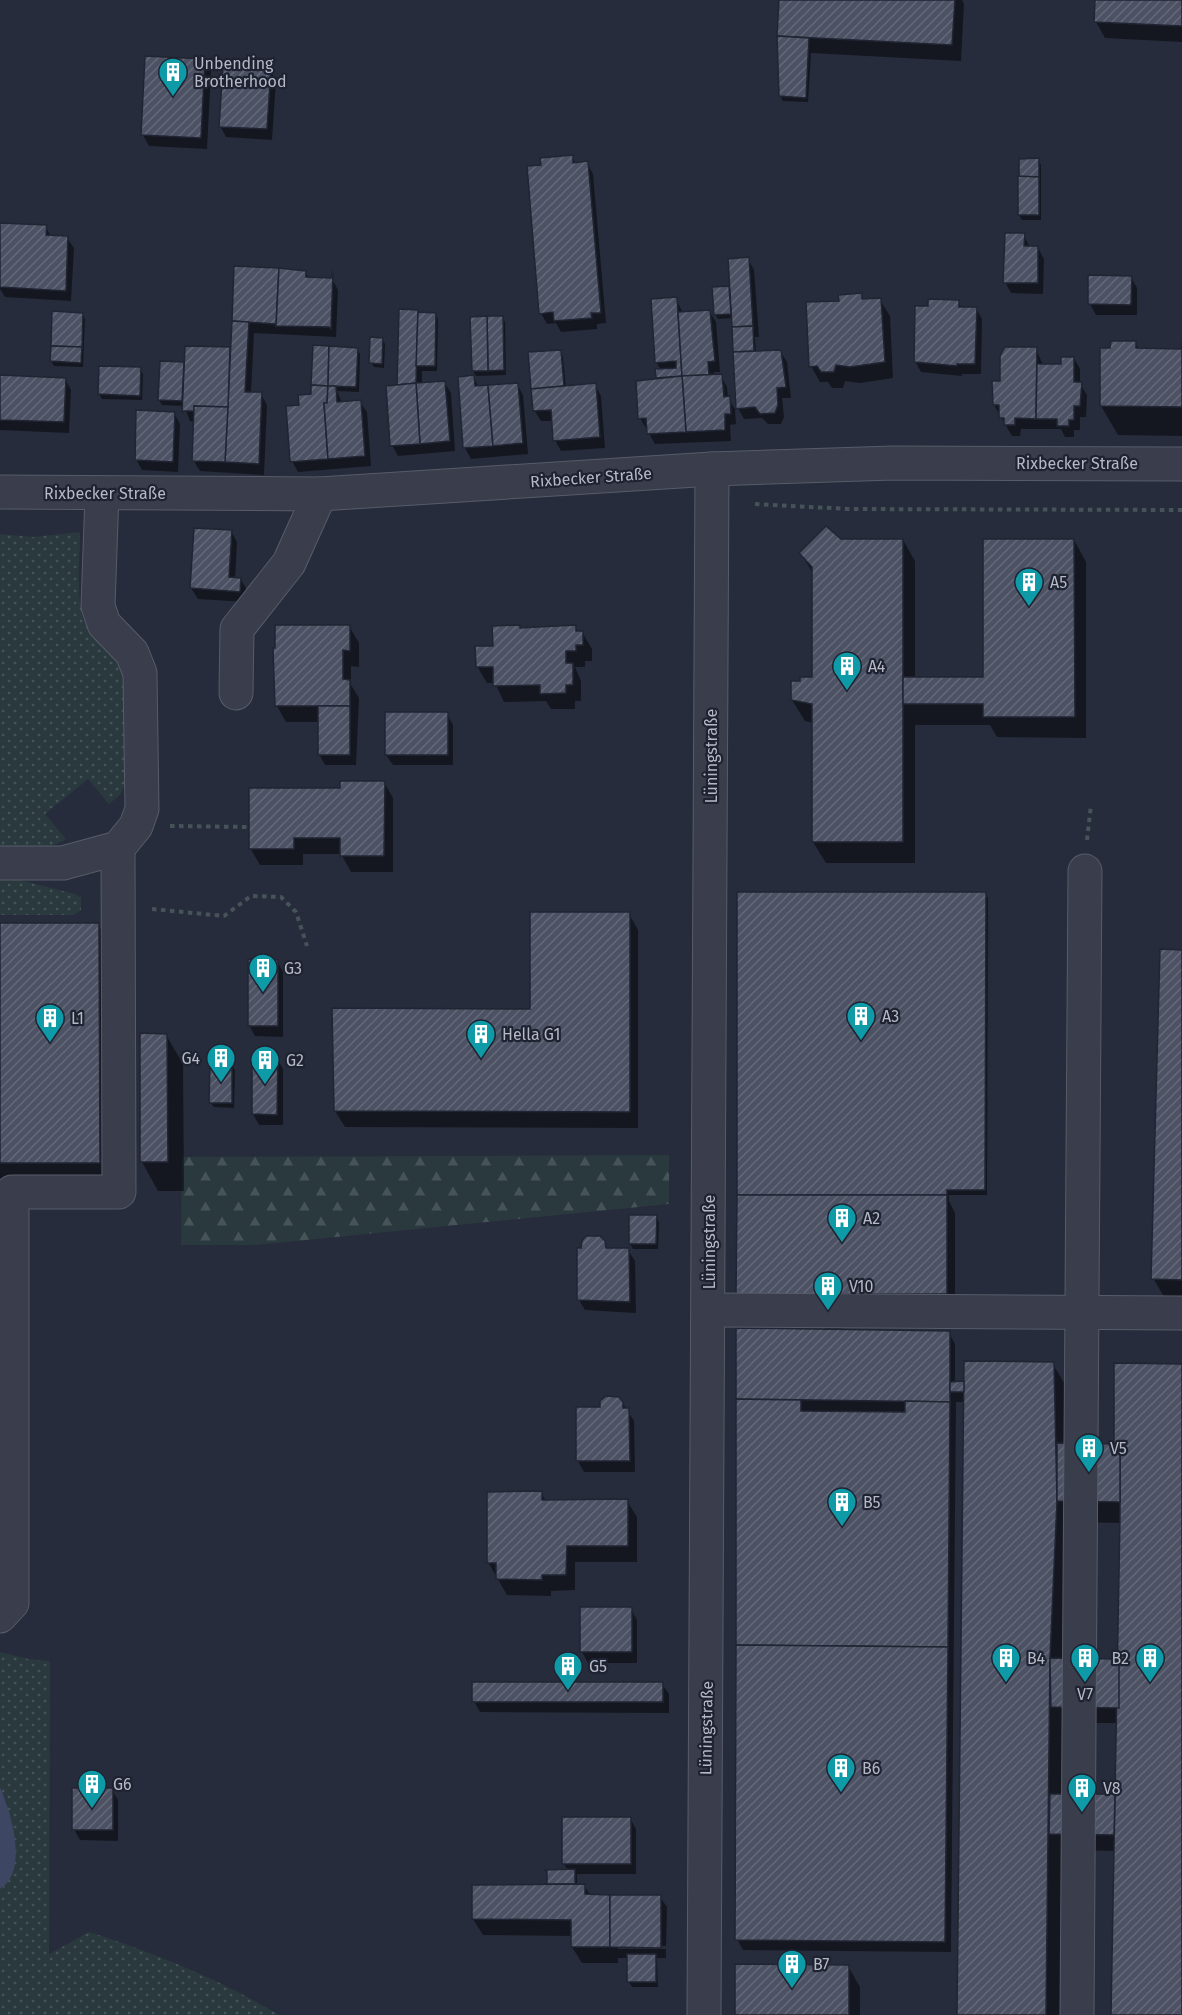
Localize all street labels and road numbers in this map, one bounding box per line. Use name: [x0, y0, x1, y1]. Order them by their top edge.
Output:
street label: Rixbecker Straße: [1016, 454, 1138, 473]
street label: Rixbecker Straße: [529, 464, 653, 491]
street label: Rixbecker Straße: [44, 484, 166, 503]
street label: Lüningstraße: [702, 709, 721, 803]
street label: Lüningstraße: [700, 1195, 719, 1289]
street label: Lüningstraße: [696, 1681, 717, 1775]

